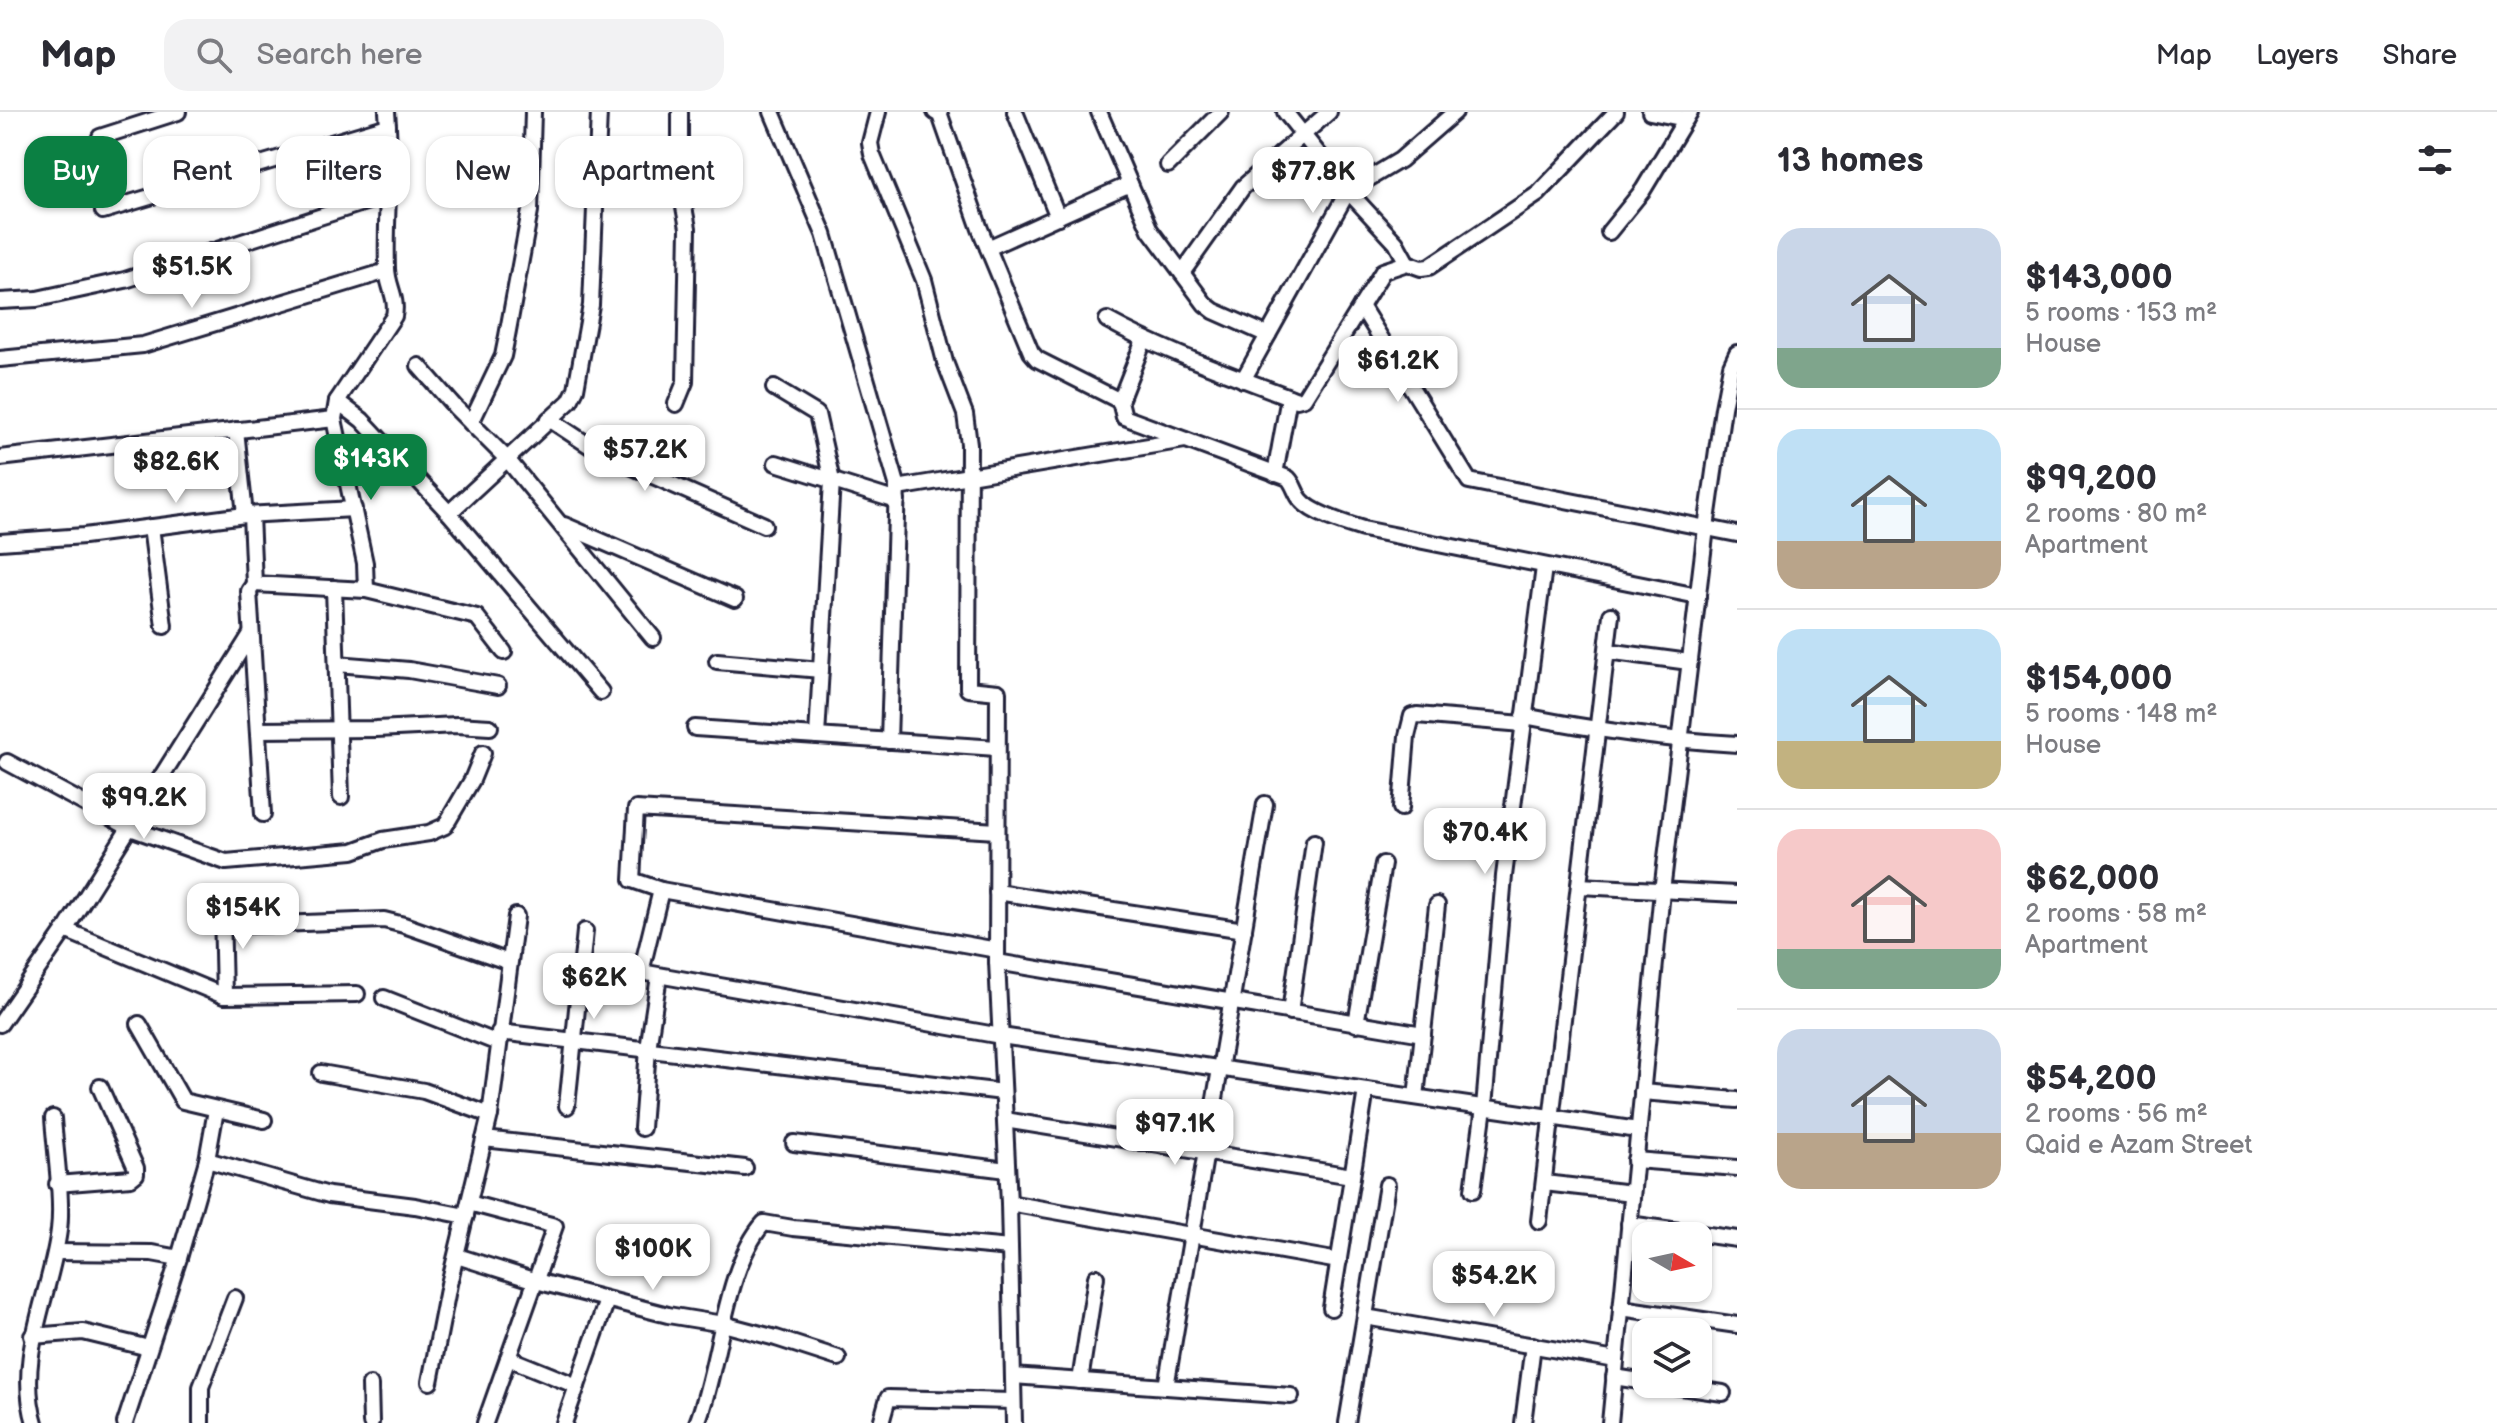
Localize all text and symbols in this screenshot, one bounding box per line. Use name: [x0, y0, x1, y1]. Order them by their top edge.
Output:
search box: [164, 19, 724, 91]
text: Map: [40, 33, 116, 78]
icon: search: [192, 33, 236, 77]
text: Search here: [256, 37, 423, 73]
text: Map: [2156, 39, 2212, 72]
text: Layers: [2256, 39, 2339, 72]
text: Share: [2383, 39, 2457, 72]
chip: Buy: [24, 136, 127, 208]
chip: Rent: [143, 136, 260, 208]
chip: Filters: [276, 136, 410, 208]
chip: New: [426, 136, 539, 208]
chip: Apartment: [555, 136, 743, 208]
icon: filters: [2413, 138, 2457, 182]
text: 13 homes: [1777, 140, 1924, 181]
pin: $77.8K: [1248, 147, 1378, 215]
text: $77.8K: [1271, 157, 1355, 188]
pin: $51.5K: [127, 242, 257, 310]
text: $51.5K: [151, 252, 233, 283]
text: $143,000: [2025, 257, 2173, 298]
icon: home: [1841, 260, 1937, 356]
text: 5 rooms · 153 m²: [2025, 298, 2217, 329]
text: House: [2025, 329, 2101, 360]
pin: $61.2K: [1333, 336, 1463, 404]
text: $61.2K: [1357, 346, 1439, 377]
pin: $57.2K: [580, 425, 710, 493]
pin: $143K: [315, 434, 427, 502]
text: $57.2K: [602, 435, 688, 466]
pin: $82.6K: [111, 437, 241, 505]
text: $143K: [333, 444, 409, 475]
text: $82.6K: [132, 447, 220, 478]
text: $99,200: [2025, 458, 2157, 499]
icon: home: [1841, 461, 1937, 557]
text: 2 rooms · 80 m²: [2025, 499, 2207, 530]
text: Apartment: [2025, 530, 2148, 561]
text: $154,000: [2025, 658, 2172, 699]
icon: home: [1841, 661, 1937, 757]
text: 5 rooms · 148 m²: [2025, 699, 2217, 730]
text: House: [2025, 730, 2101, 761]
pin: $99.2K: [79, 773, 209, 841]
text: $99.2K: [101, 783, 187, 814]
pin: $70.4K: [1420, 808, 1550, 876]
text: $70.4K: [1442, 818, 1528, 849]
text: $62,000: [2025, 858, 2159, 899]
icon: home: [1841, 861, 1937, 957]
pin: $154K: [187, 883, 299, 951]
text: $154K: [205, 893, 281, 924]
text: 2 rooms · 58 m²: [2025, 899, 2207, 930]
text: Apartment: [2025, 930, 2148, 961]
pin: $62K: [547, 953, 641, 1021]
text: $62K: [561, 963, 627, 994]
text: $54,200: [2025, 1058, 2157, 1099]
icon: home: [1841, 1061, 1937, 1157]
pin: $97.1K: [1110, 1099, 1240, 1167]
text: 2 rooms · 56 m²: [2025, 1099, 2208, 1130]
text: $97.1K: [1134, 1109, 1216, 1140]
text: Qaid e Azam Street: [2025, 1130, 2253, 1161]
north arrow: [1632, 1222, 1712, 1302]
map controls: [1632, 1222, 1712, 1398]
pin: $100K: [597, 1224, 709, 1292]
text: $100K: [614, 1234, 692, 1265]
pin: $54.2K: [1429, 1251, 1559, 1319]
text: $54.2K: [1451, 1261, 1537, 1292]
button: layers: [1632, 1318, 1712, 1398]

